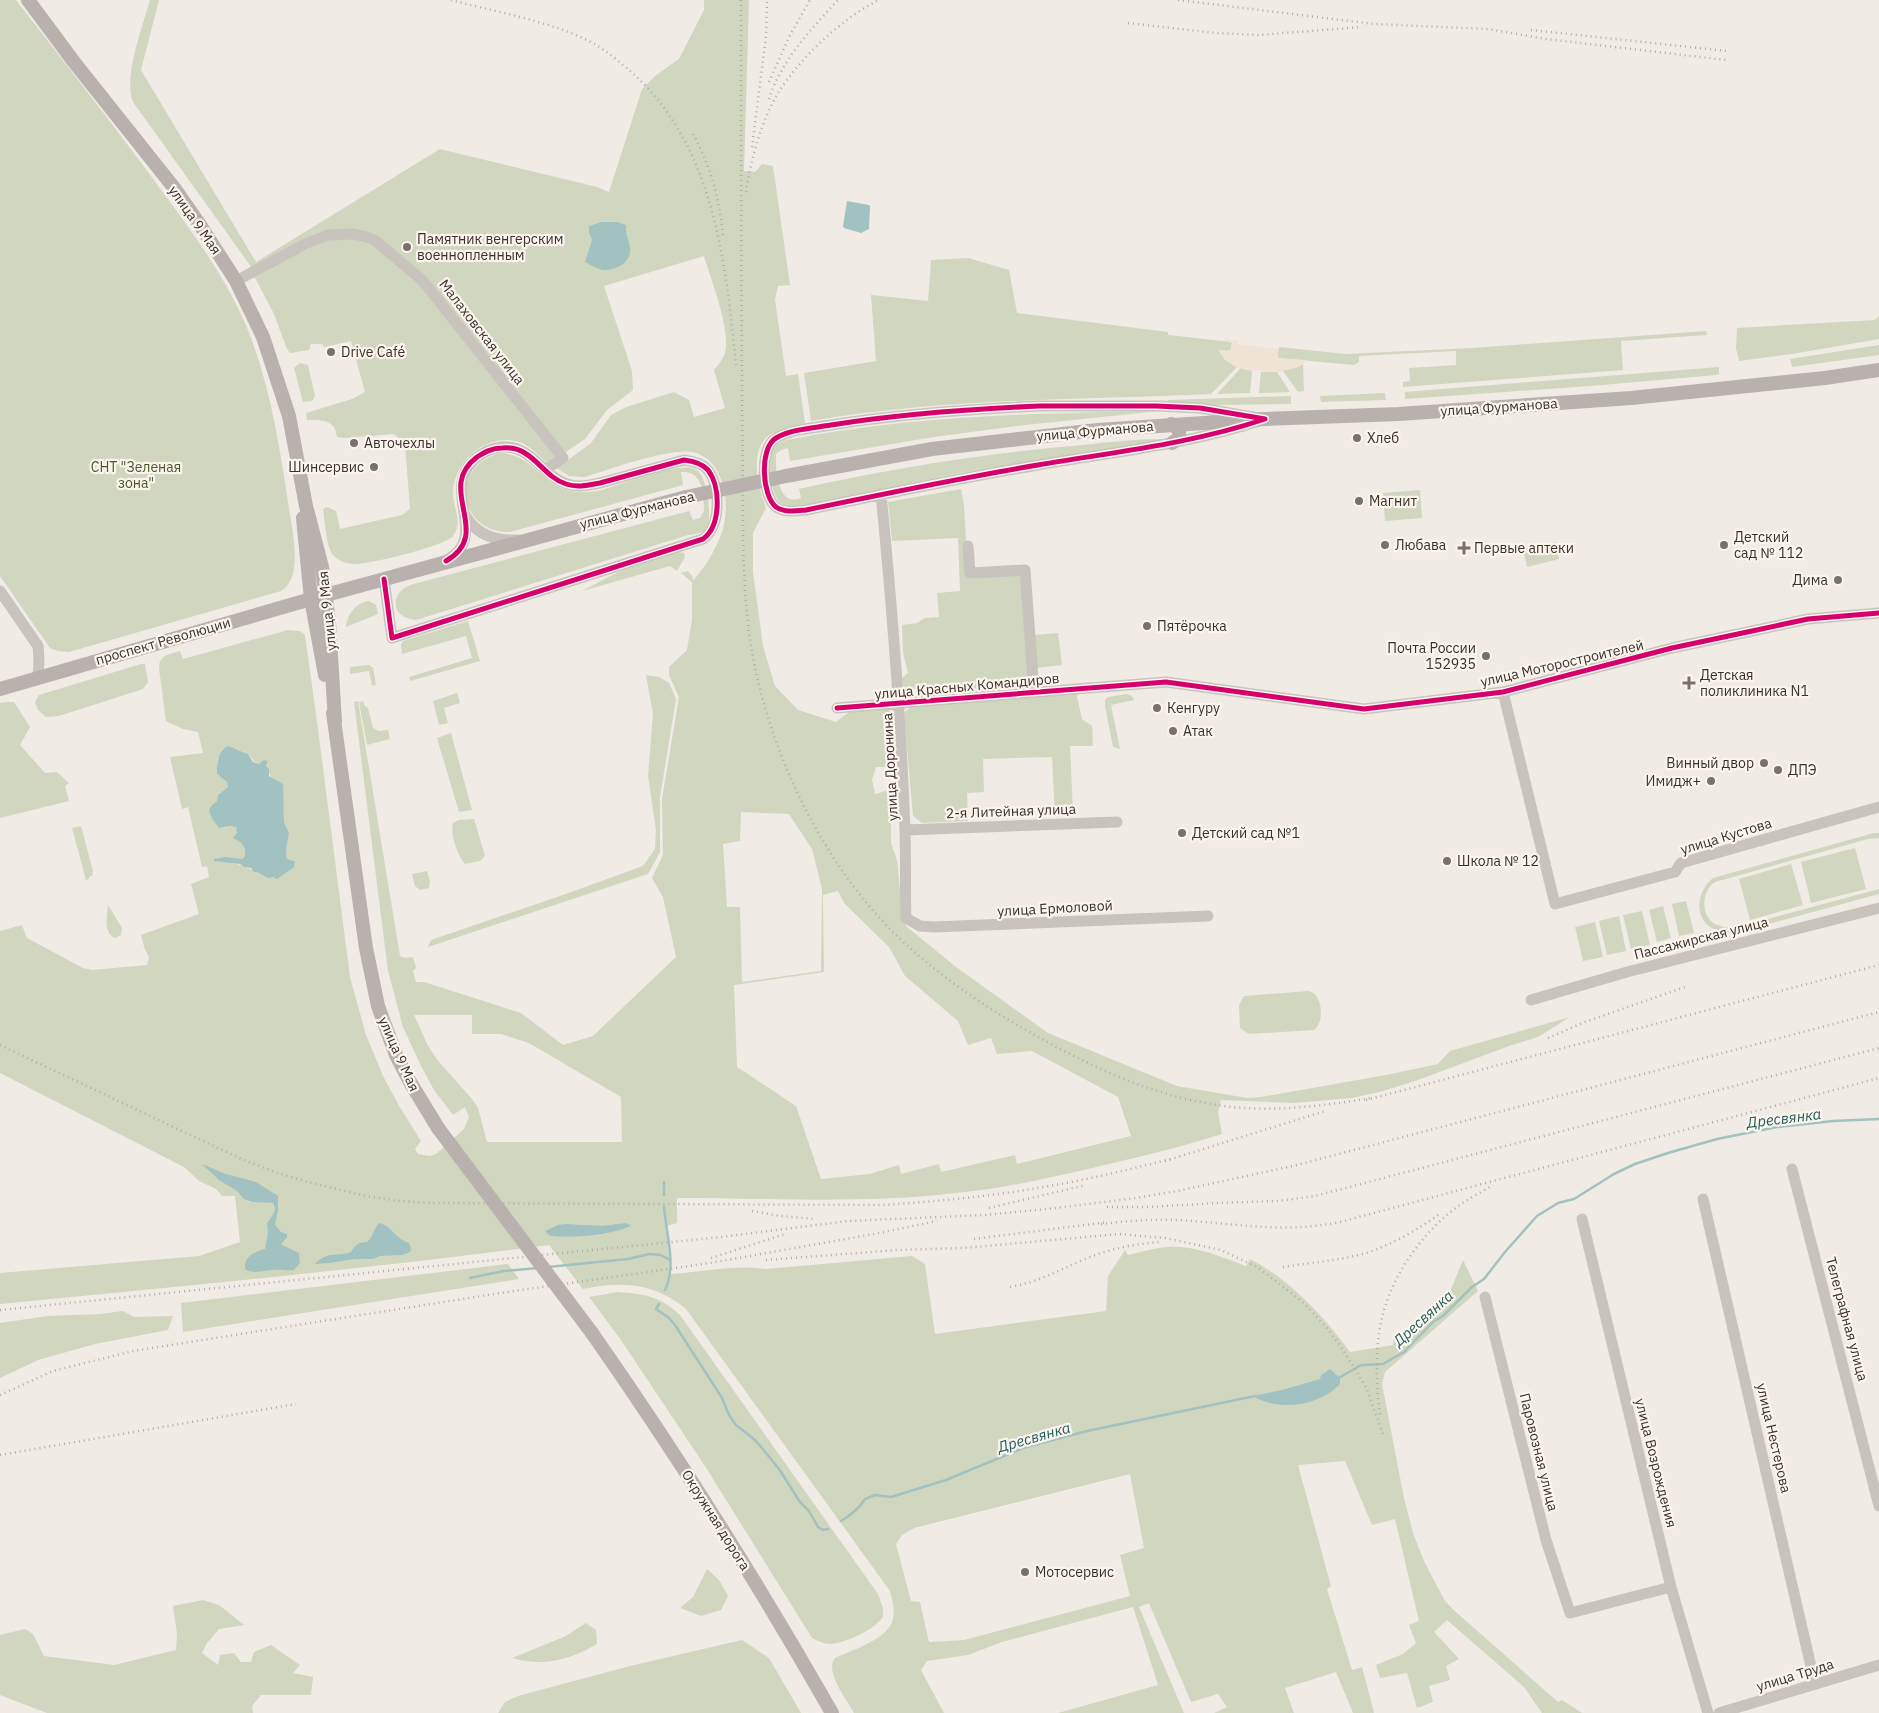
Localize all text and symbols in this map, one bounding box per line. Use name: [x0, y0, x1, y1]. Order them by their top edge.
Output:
street label: улица 9 Мая: [165, 182, 225, 258]
place label: Памятник венгерским военнопленным: [417, 230, 564, 264]
marker: Памятник венгерским военнопленным: [401, 241, 413, 253]
street label: Малаховская улица: [435, 276, 529, 389]
place label: Drive Café: [341, 343, 405, 361]
marker: Drive Café: [325, 346, 337, 358]
street label: улица Фурманова: [1440, 394, 1559, 420]
street label: улица Фурманова: [1036, 417, 1155, 445]
place label: Хлеб: [1367, 429, 1399, 447]
marker: Хлеб: [1351, 432, 1363, 444]
place label: Авточехлы: [364, 434, 435, 452]
marker: Авточехлы: [348, 437, 360, 449]
park label: СНТ "Зеленая зона": [91, 458, 181, 492]
place label: Шинсервис: [288, 458, 364, 476]
marker: Шинсервис: [368, 461, 380, 473]
street label: улица Фурманова: [578, 487, 697, 533]
place label: Магнит: [1369, 492, 1417, 510]
marker: Магнит: [1353, 495, 1365, 507]
place label: Детский сад № 112: [1734, 528, 1803, 562]
place label: Любава: [1395, 536, 1447, 554]
marker: Любава: [1379, 539, 1391, 551]
place label: Первые аптеки: [1474, 539, 1574, 557]
marker: Детский сад № 112: [1718, 539, 1730, 551]
marker: Первые аптеки: [1458, 542, 1470, 554]
street label: улица 9 Мая: [314, 570, 340, 652]
place label: Дима: [1792, 571, 1829, 589]
marker: Дима: [1832, 574, 1844, 586]
street label: проспект Революции: [93, 613, 233, 669]
place label: Пятёрочка: [1157, 617, 1227, 635]
marker: Пятёрочка: [1141, 620, 1153, 632]
street label: улица Моторостроителей: [1479, 635, 1645, 691]
place label: Почта России 152935: [1387, 639, 1476, 673]
marker: Почта России 152935: [1480, 650, 1492, 662]
place label: Детская поликлиника N1: [1700, 666, 1809, 700]
street label: улица Красных Командиров: [874, 669, 1060, 703]
marker: Детская поликлиника N1: [1682, 676, 1696, 690]
place label: Кенгуру: [1167, 699, 1220, 717]
marker: Кенгуру: [1151, 702, 1163, 714]
street label: улица Доронина: [878, 712, 902, 821]
place label: Атак: [1183, 722, 1213, 740]
marker: Атак: [1167, 725, 1179, 737]
place label: Винный двор: [1666, 754, 1754, 772]
marker: Винный двор: [1758, 757, 1770, 769]
place label: ДПЭ: [1788, 761, 1817, 779]
marker: ДПЭ: [1772, 764, 1784, 776]
place label: Имидж+: [1646, 772, 1701, 790]
marker: Имидж+: [1705, 775, 1717, 787]
street label: 2-я Литейная улица: [946, 800, 1077, 822]
street label: улица Кустова: [1678, 813, 1774, 858]
place label: Детский сад №1: [1192, 824, 1300, 842]
marker: Детский сад №1: [1176, 827, 1188, 839]
place label: Школа № 12: [1457, 852, 1539, 870]
marker: Школа № 12: [1441, 855, 1453, 867]
street label: улица Ермоловой: [997, 896, 1113, 920]
street label: Пассажирская улица: [1632, 913, 1770, 963]
street label: улица 9 Мая: [374, 1014, 424, 1094]
water label: Дресвянка: [1744, 1104, 1823, 1132]
street label: Телеграфная улица: [1822, 1255, 1872, 1384]
water label: Дресвянка: [1387, 1286, 1457, 1351]
street label: улица Нестерова: [1753, 1381, 1795, 1495]
street label: Паровозная улица: [1516, 1391, 1562, 1513]
street label: улица Возрождения: [1631, 1396, 1681, 1530]
water label: Дресвянка: [994, 1417, 1073, 1457]
street label: Окружная дорога: [678, 1466, 754, 1574]
place label: Мотосервис: [1035, 1563, 1114, 1581]
marker: Мотосервис: [1019, 1566, 1031, 1578]
street label: улица Труда: [1754, 1655, 1836, 1695]

